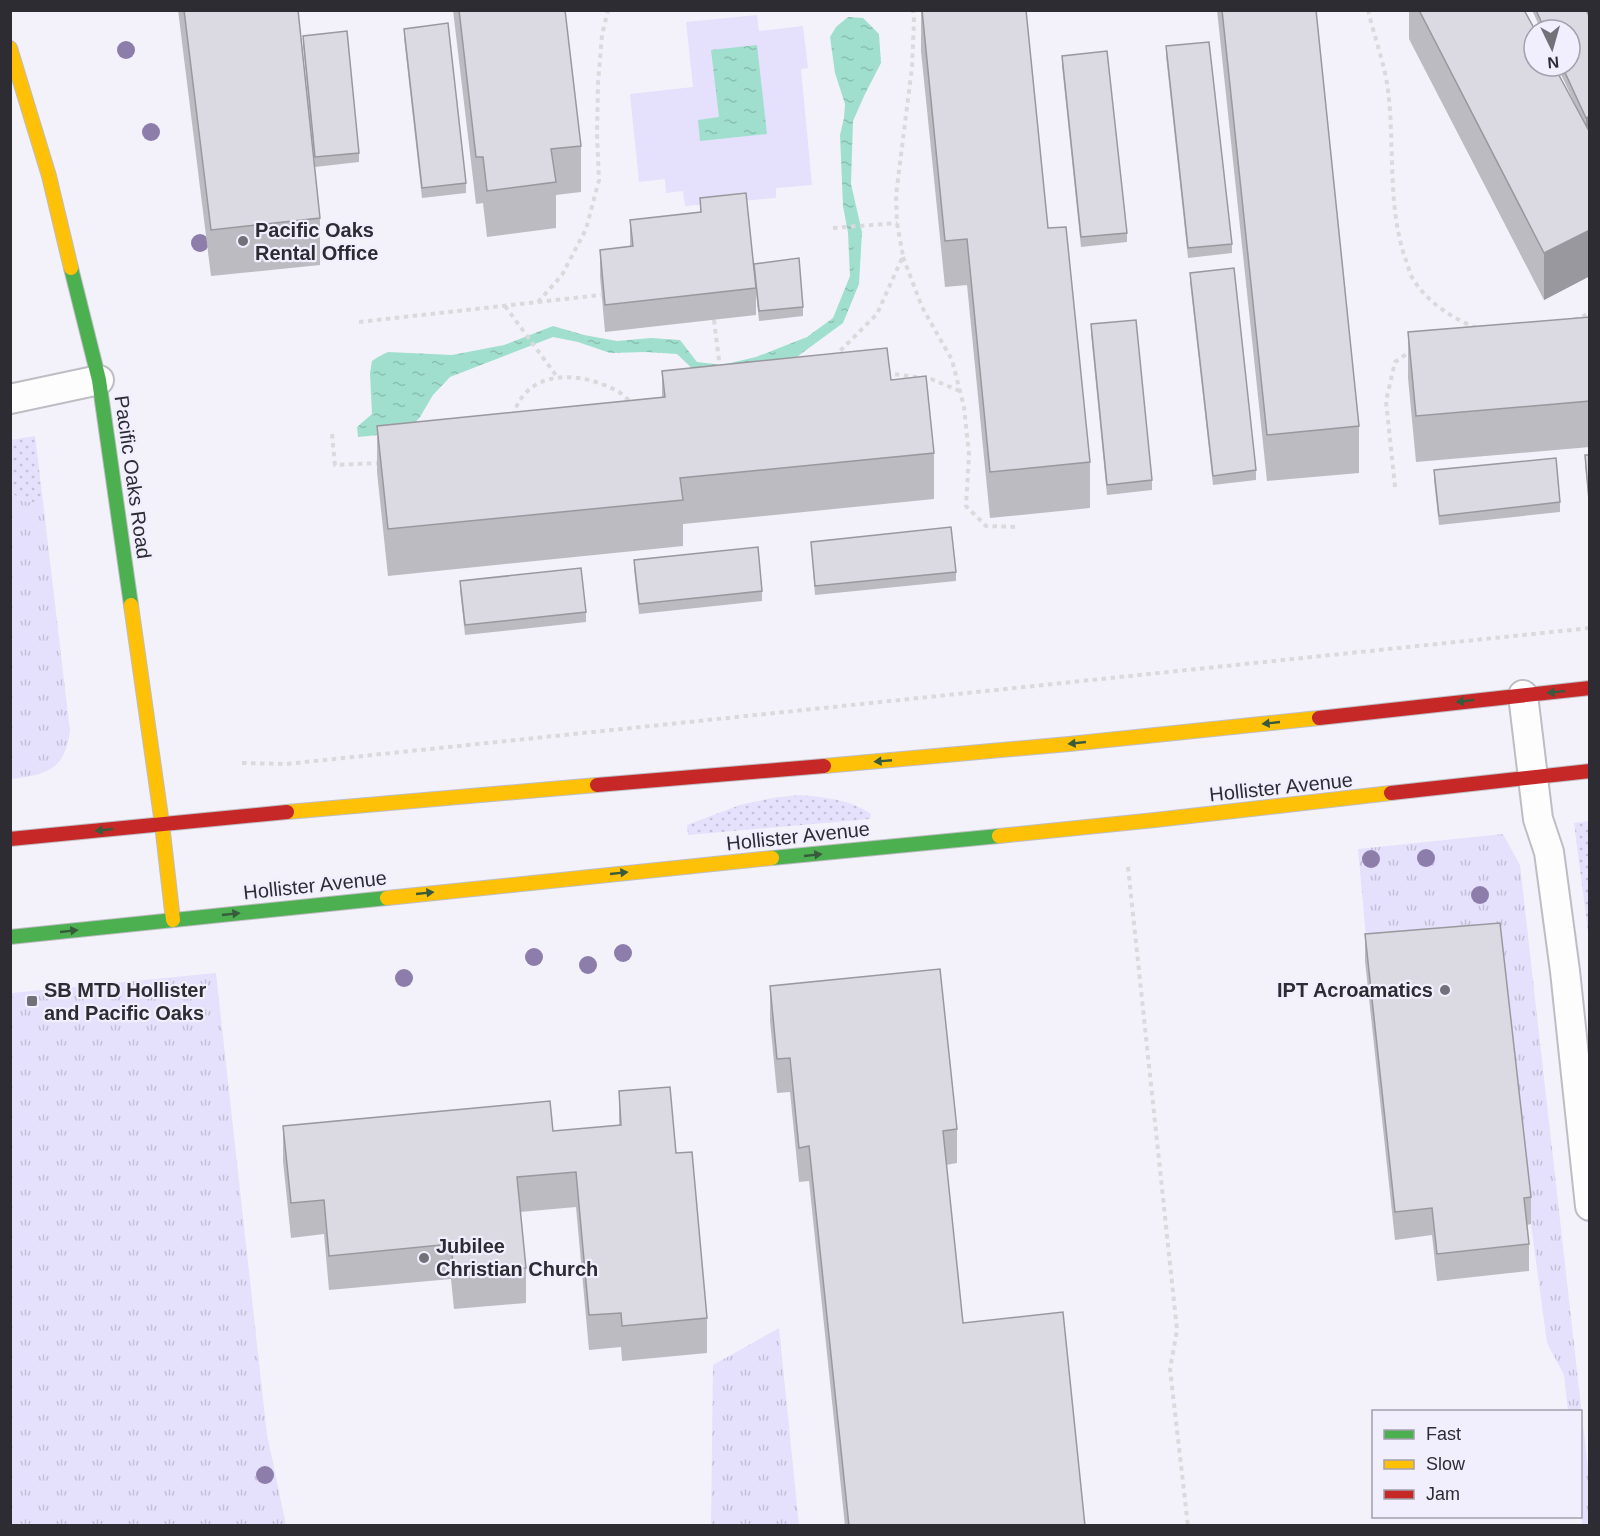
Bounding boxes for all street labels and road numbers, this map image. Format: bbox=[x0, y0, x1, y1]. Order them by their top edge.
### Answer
street label: Pacific Oaks Road bbox=[111, 394, 155, 560]
street label: Hollister Avenue bbox=[1208, 769, 1354, 805]
street label: Hollister Avenue bbox=[725, 818, 871, 854]
street label: Hollister Avenue bbox=[242, 867, 388, 903]

